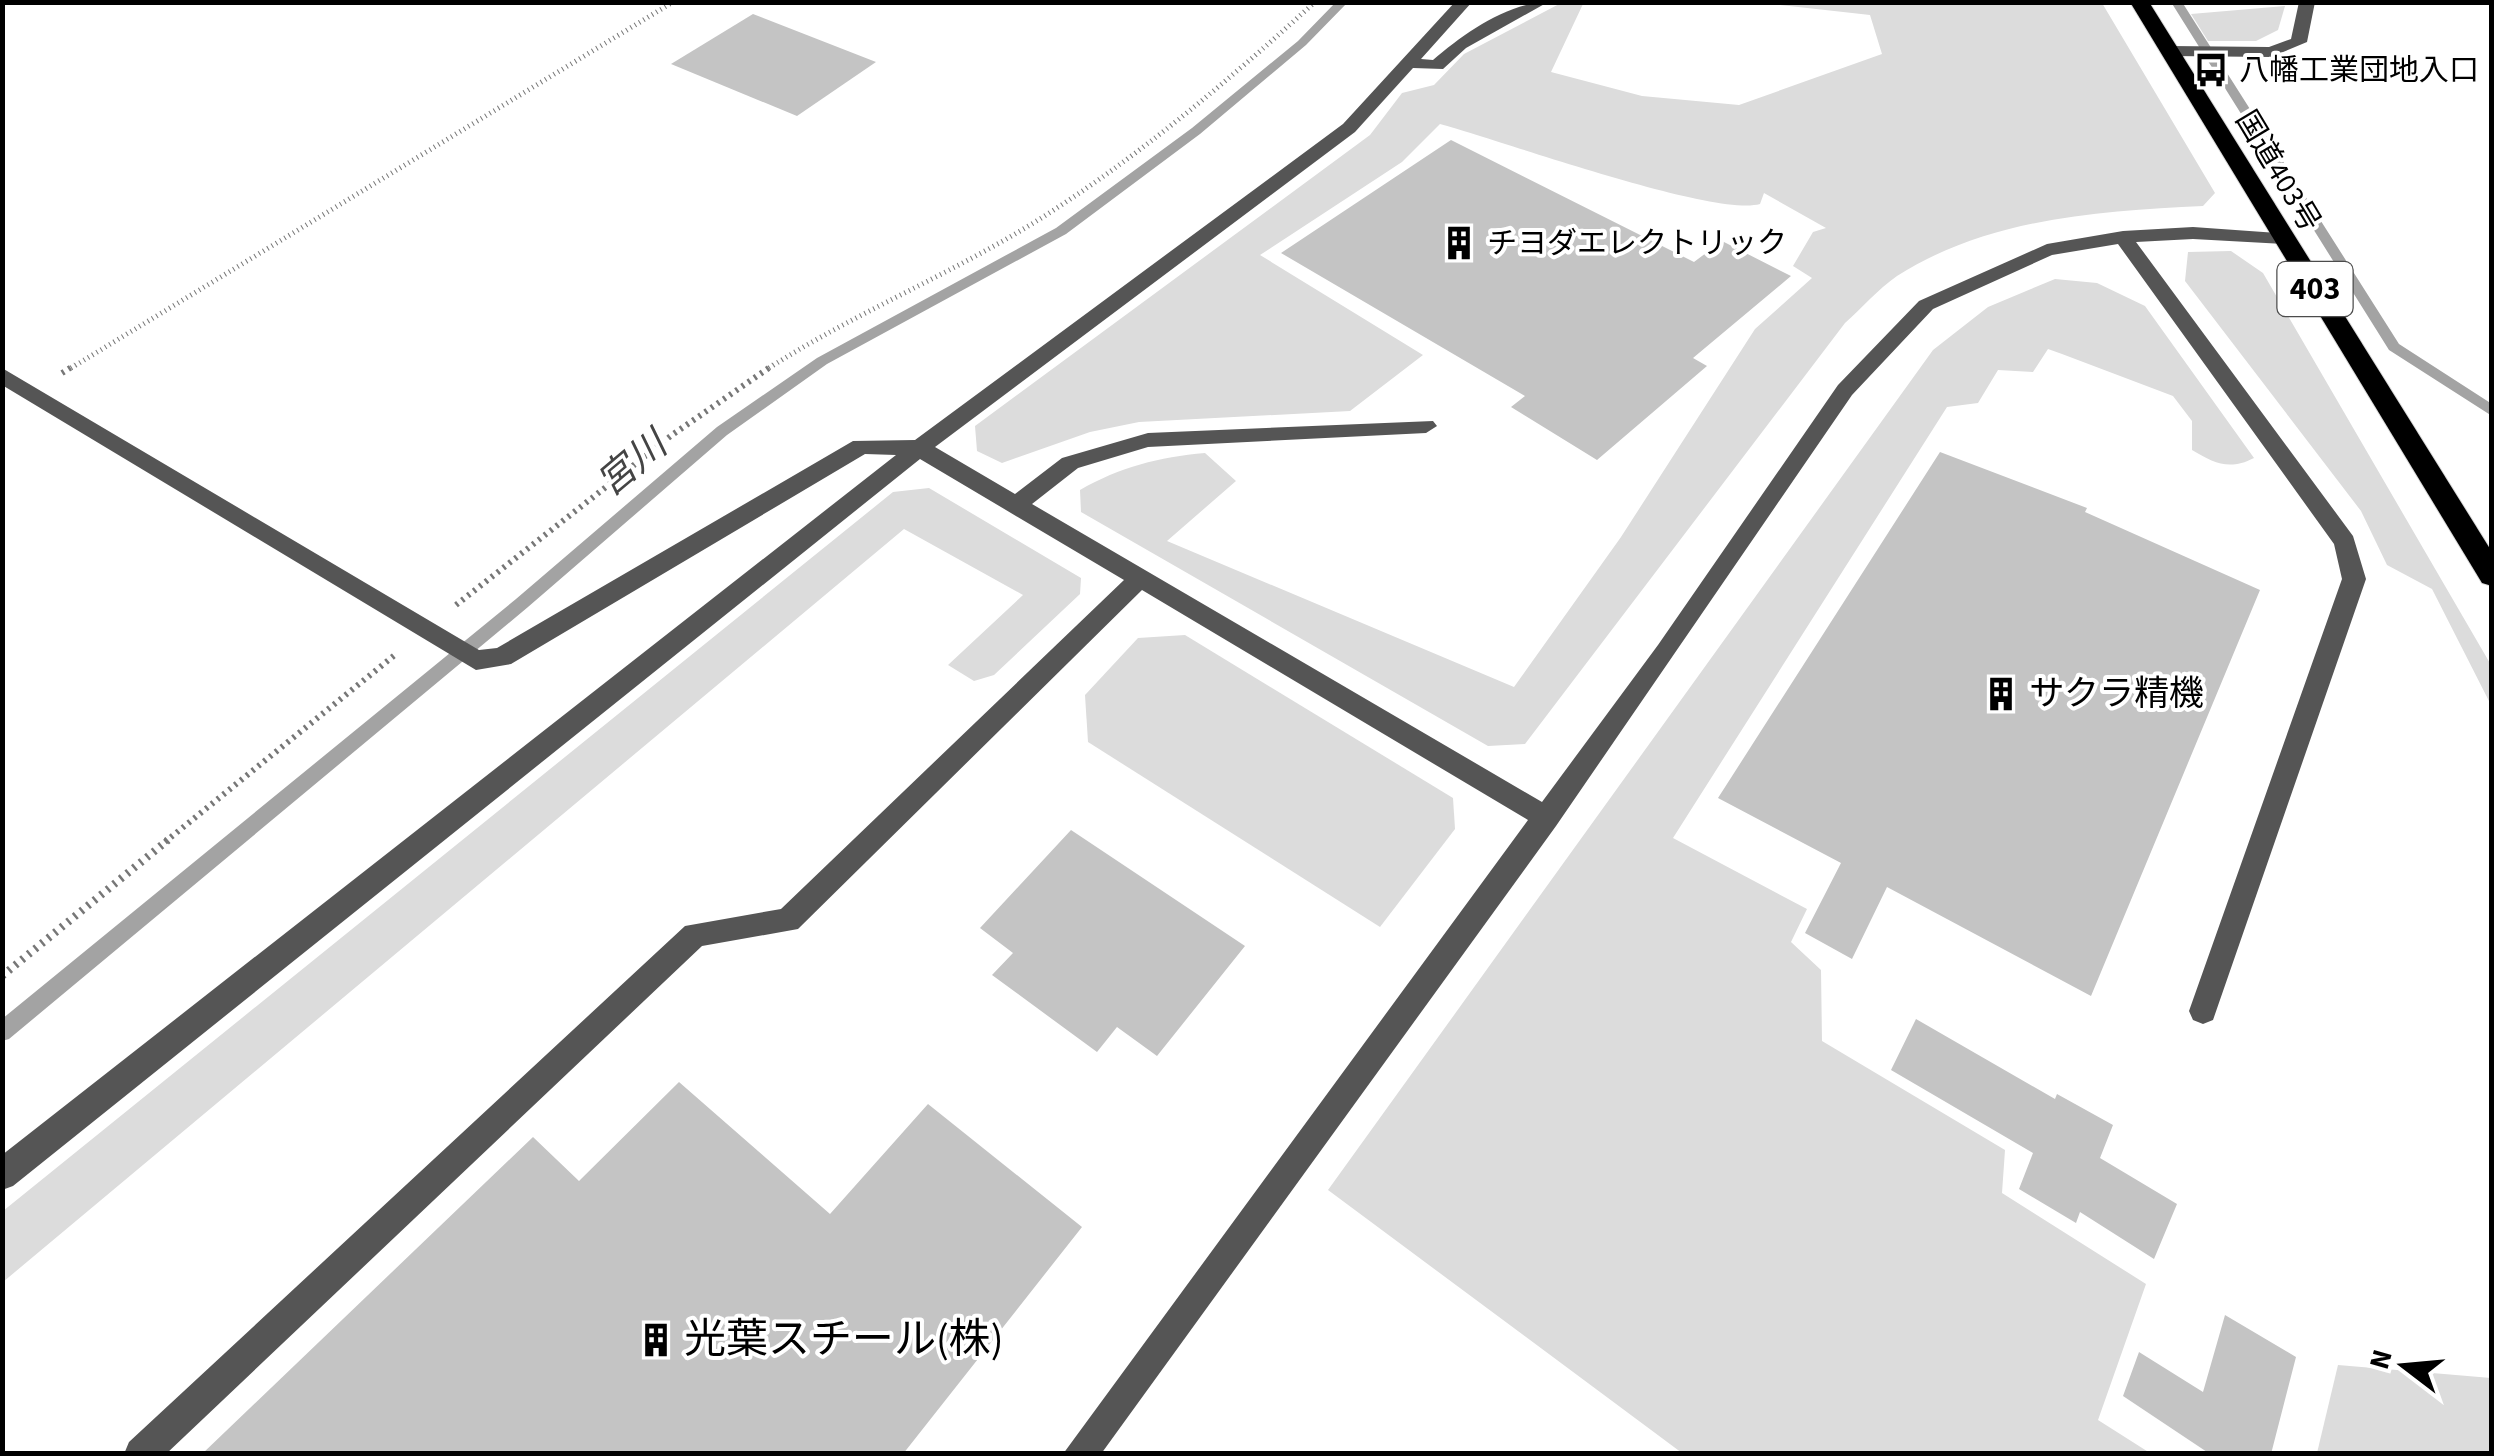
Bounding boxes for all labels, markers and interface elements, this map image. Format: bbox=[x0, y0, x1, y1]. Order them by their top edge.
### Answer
place label: 八幡工業団地入口 bbox=[2239, 49, 2479, 92]
bus stop icon: 八幡工業団地入口 bbox=[2192, 51, 2230, 89]
street label: 国道403号 bbox=[2225, 102, 2331, 240]
place label: チヨダエレクトリック bbox=[1487, 222, 1787, 265]
building icon: チヨダエレクトリック bbox=[1440, 224, 1478, 262]
road number: 403 bbox=[2278, 262, 2352, 316]
water label: 宮川 bbox=[586, 416, 682, 509]
place label: サクラ精機 bbox=[2029, 669, 2204, 719]
building icon: サクラ精機 bbox=[1982, 675, 2020, 713]
place label: 光葉スチール(株) bbox=[684, 1310, 1003, 1370]
north arrow bbox=[2354, 1316, 2454, 1416]
building icon: 光葉スチール(株) bbox=[637, 1321, 675, 1359]
text: N bbox=[2359, 1345, 2403, 1374]

